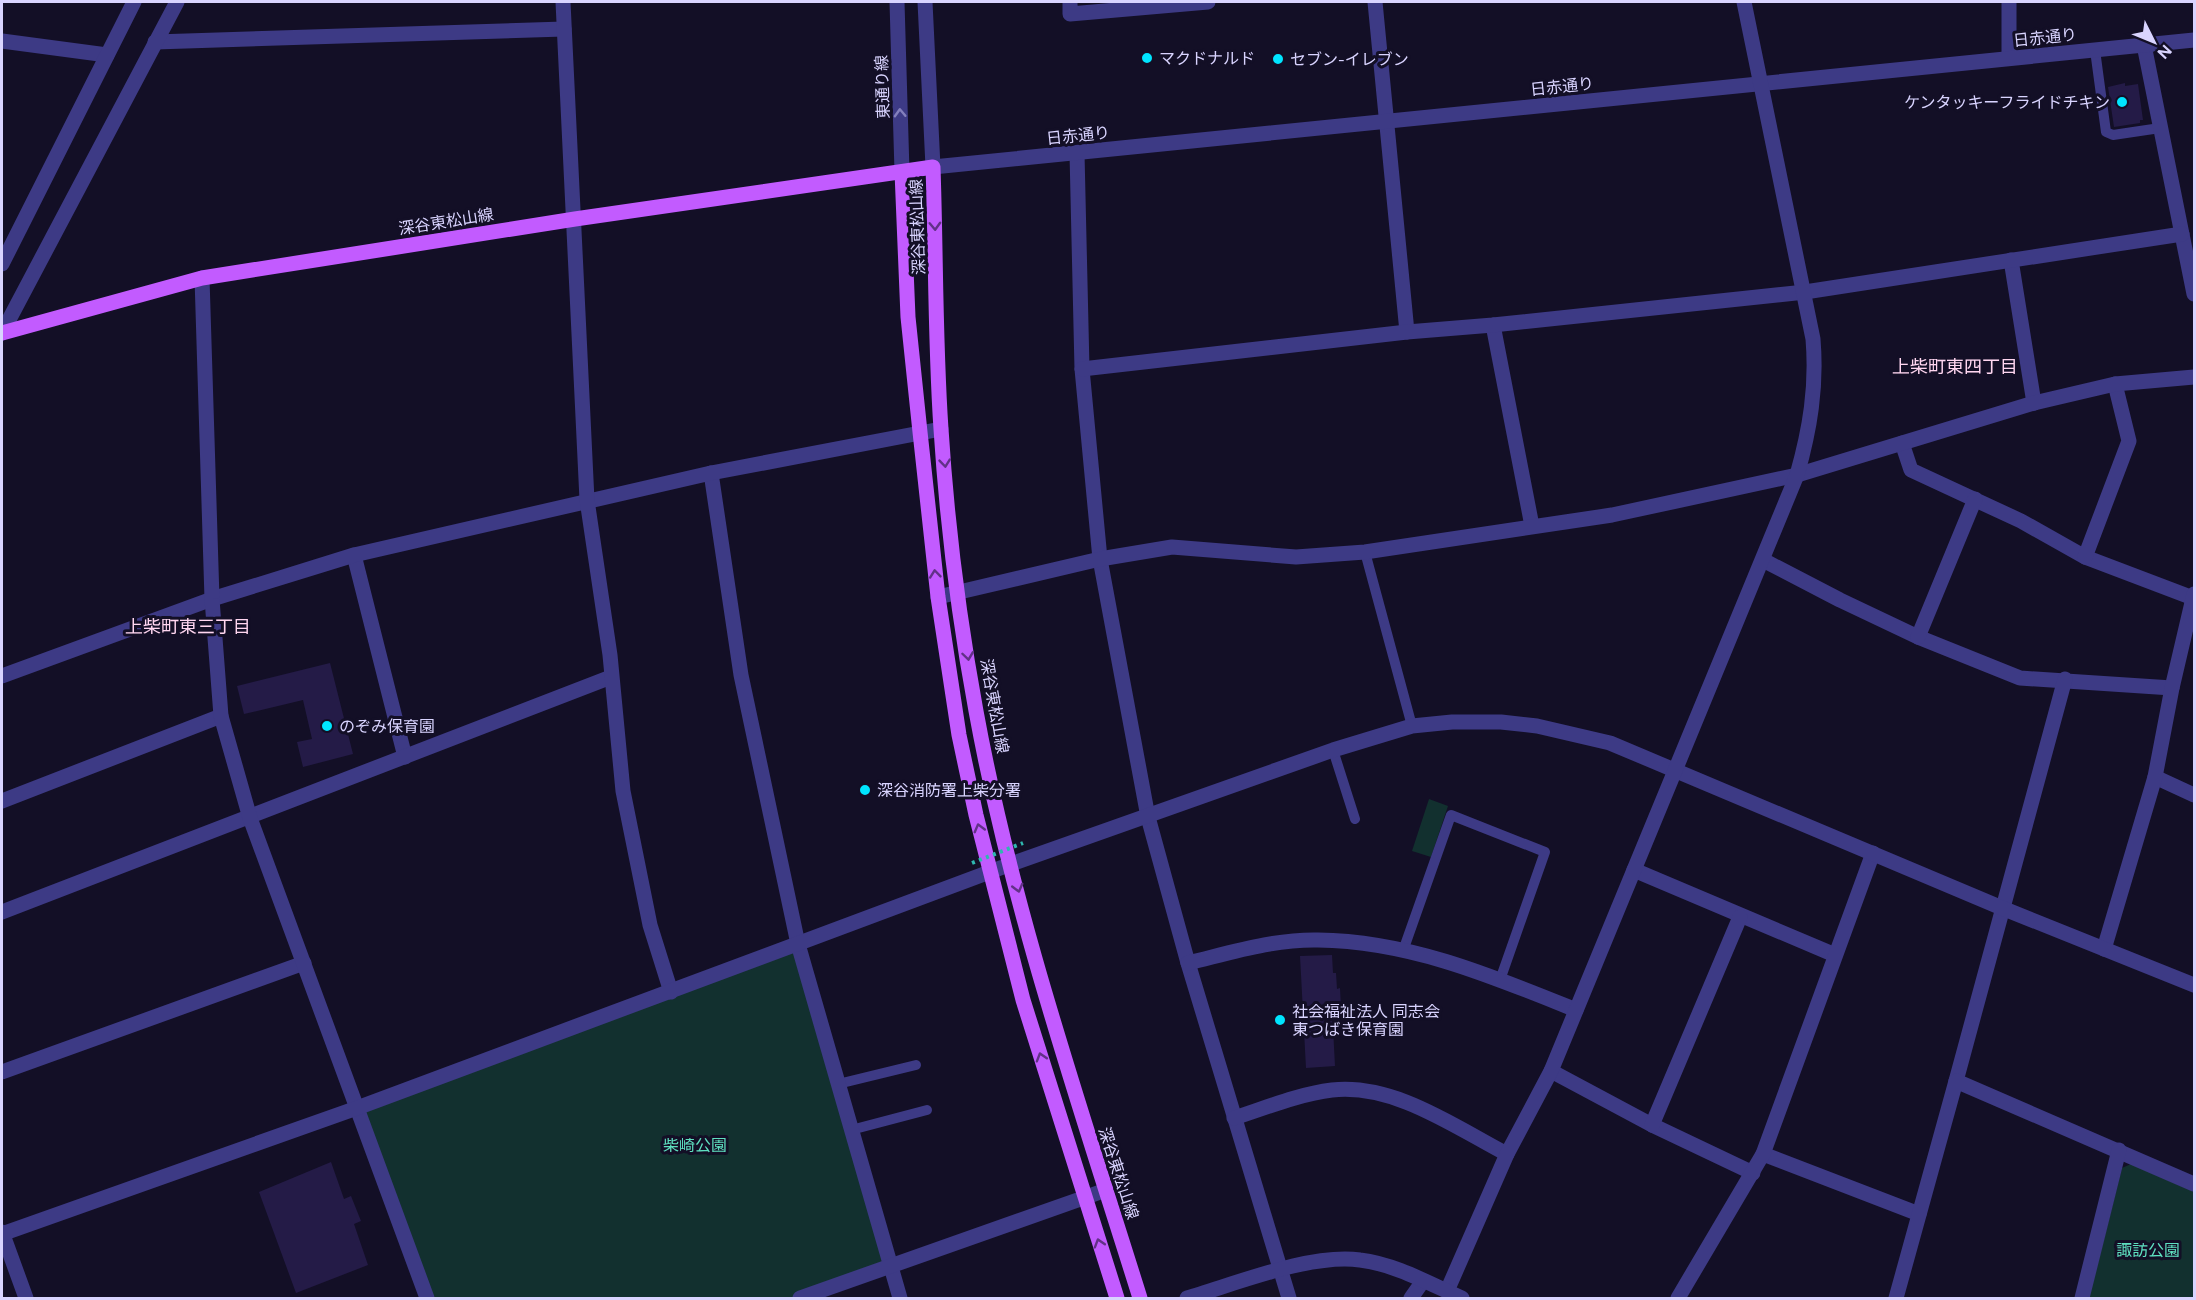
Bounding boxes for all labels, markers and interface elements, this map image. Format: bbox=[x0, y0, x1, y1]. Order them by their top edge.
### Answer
north arrow bbox=[2124, 12, 2184, 72]
street label: 日赤通り bbox=[2012, 25, 2078, 50]
text: N bbox=[2153, 41, 2176, 63]
place label: マクドナルド bbox=[1159, 49, 1255, 68]
place label: セブン-イレブン bbox=[1290, 50, 1409, 69]
marker: マクドナルド bbox=[1140, 51, 1154, 65]
marker: セブン-イレブン bbox=[1271, 52, 1285, 66]
street label: 東通り線 bbox=[872, 55, 893, 119]
street label: 日赤通り bbox=[1529, 74, 1595, 99]
place label: ケンタッキーフライドチキン bbox=[1904, 93, 2110, 112]
marker: ケンタッキーフライドチキン bbox=[2115, 95, 2129, 109]
one-way arrow bbox=[894, 109, 907, 118]
street label: 日赤通り bbox=[1045, 123, 1111, 148]
street label: 深谷東松山線 bbox=[906, 179, 929, 275]
street label: 深谷東松山線 bbox=[397, 205, 495, 238]
one-way arrow bbox=[928, 221, 941, 230]
district label: 上柴町東四丁目 bbox=[1892, 356, 2018, 378]
one-way arrow bbox=[938, 458, 951, 467]
one-way arrow bbox=[930, 569, 942, 578]
district label: 上柴町東三丁目 bbox=[125, 616, 251, 638]
one-way arrow bbox=[961, 652, 973, 661]
street label: 深谷東松山線 bbox=[977, 657, 1012, 755]
place label: のぞみ保育園 bbox=[339, 717, 435, 736]
marker: のぞみ保育園 bbox=[320, 719, 334, 733]
place label: 深谷消防署上柴分署 bbox=[877, 781, 1021, 800]
marker: 深谷消防署上柴分署 bbox=[858, 783, 872, 797]
one-way arrow bbox=[974, 823, 986, 834]
one-way arrow bbox=[1010, 882, 1023, 892]
place label: 社会福祉法人 同志会 東つばき保育園 bbox=[1292, 1002, 1440, 1039]
marker: 社会福祉法人 同志会 東つばき保育園 bbox=[1273, 1013, 1287, 1027]
one-way arrow bbox=[1036, 1052, 1048, 1063]
street label: 深谷東松山線 bbox=[1095, 1125, 1142, 1222]
park label: 柴崎公園 bbox=[663, 1136, 727, 1155]
one-way arrow bbox=[1094, 1238, 1106, 1249]
park label: 諏訪公園 bbox=[2116, 1241, 2180, 1260]

